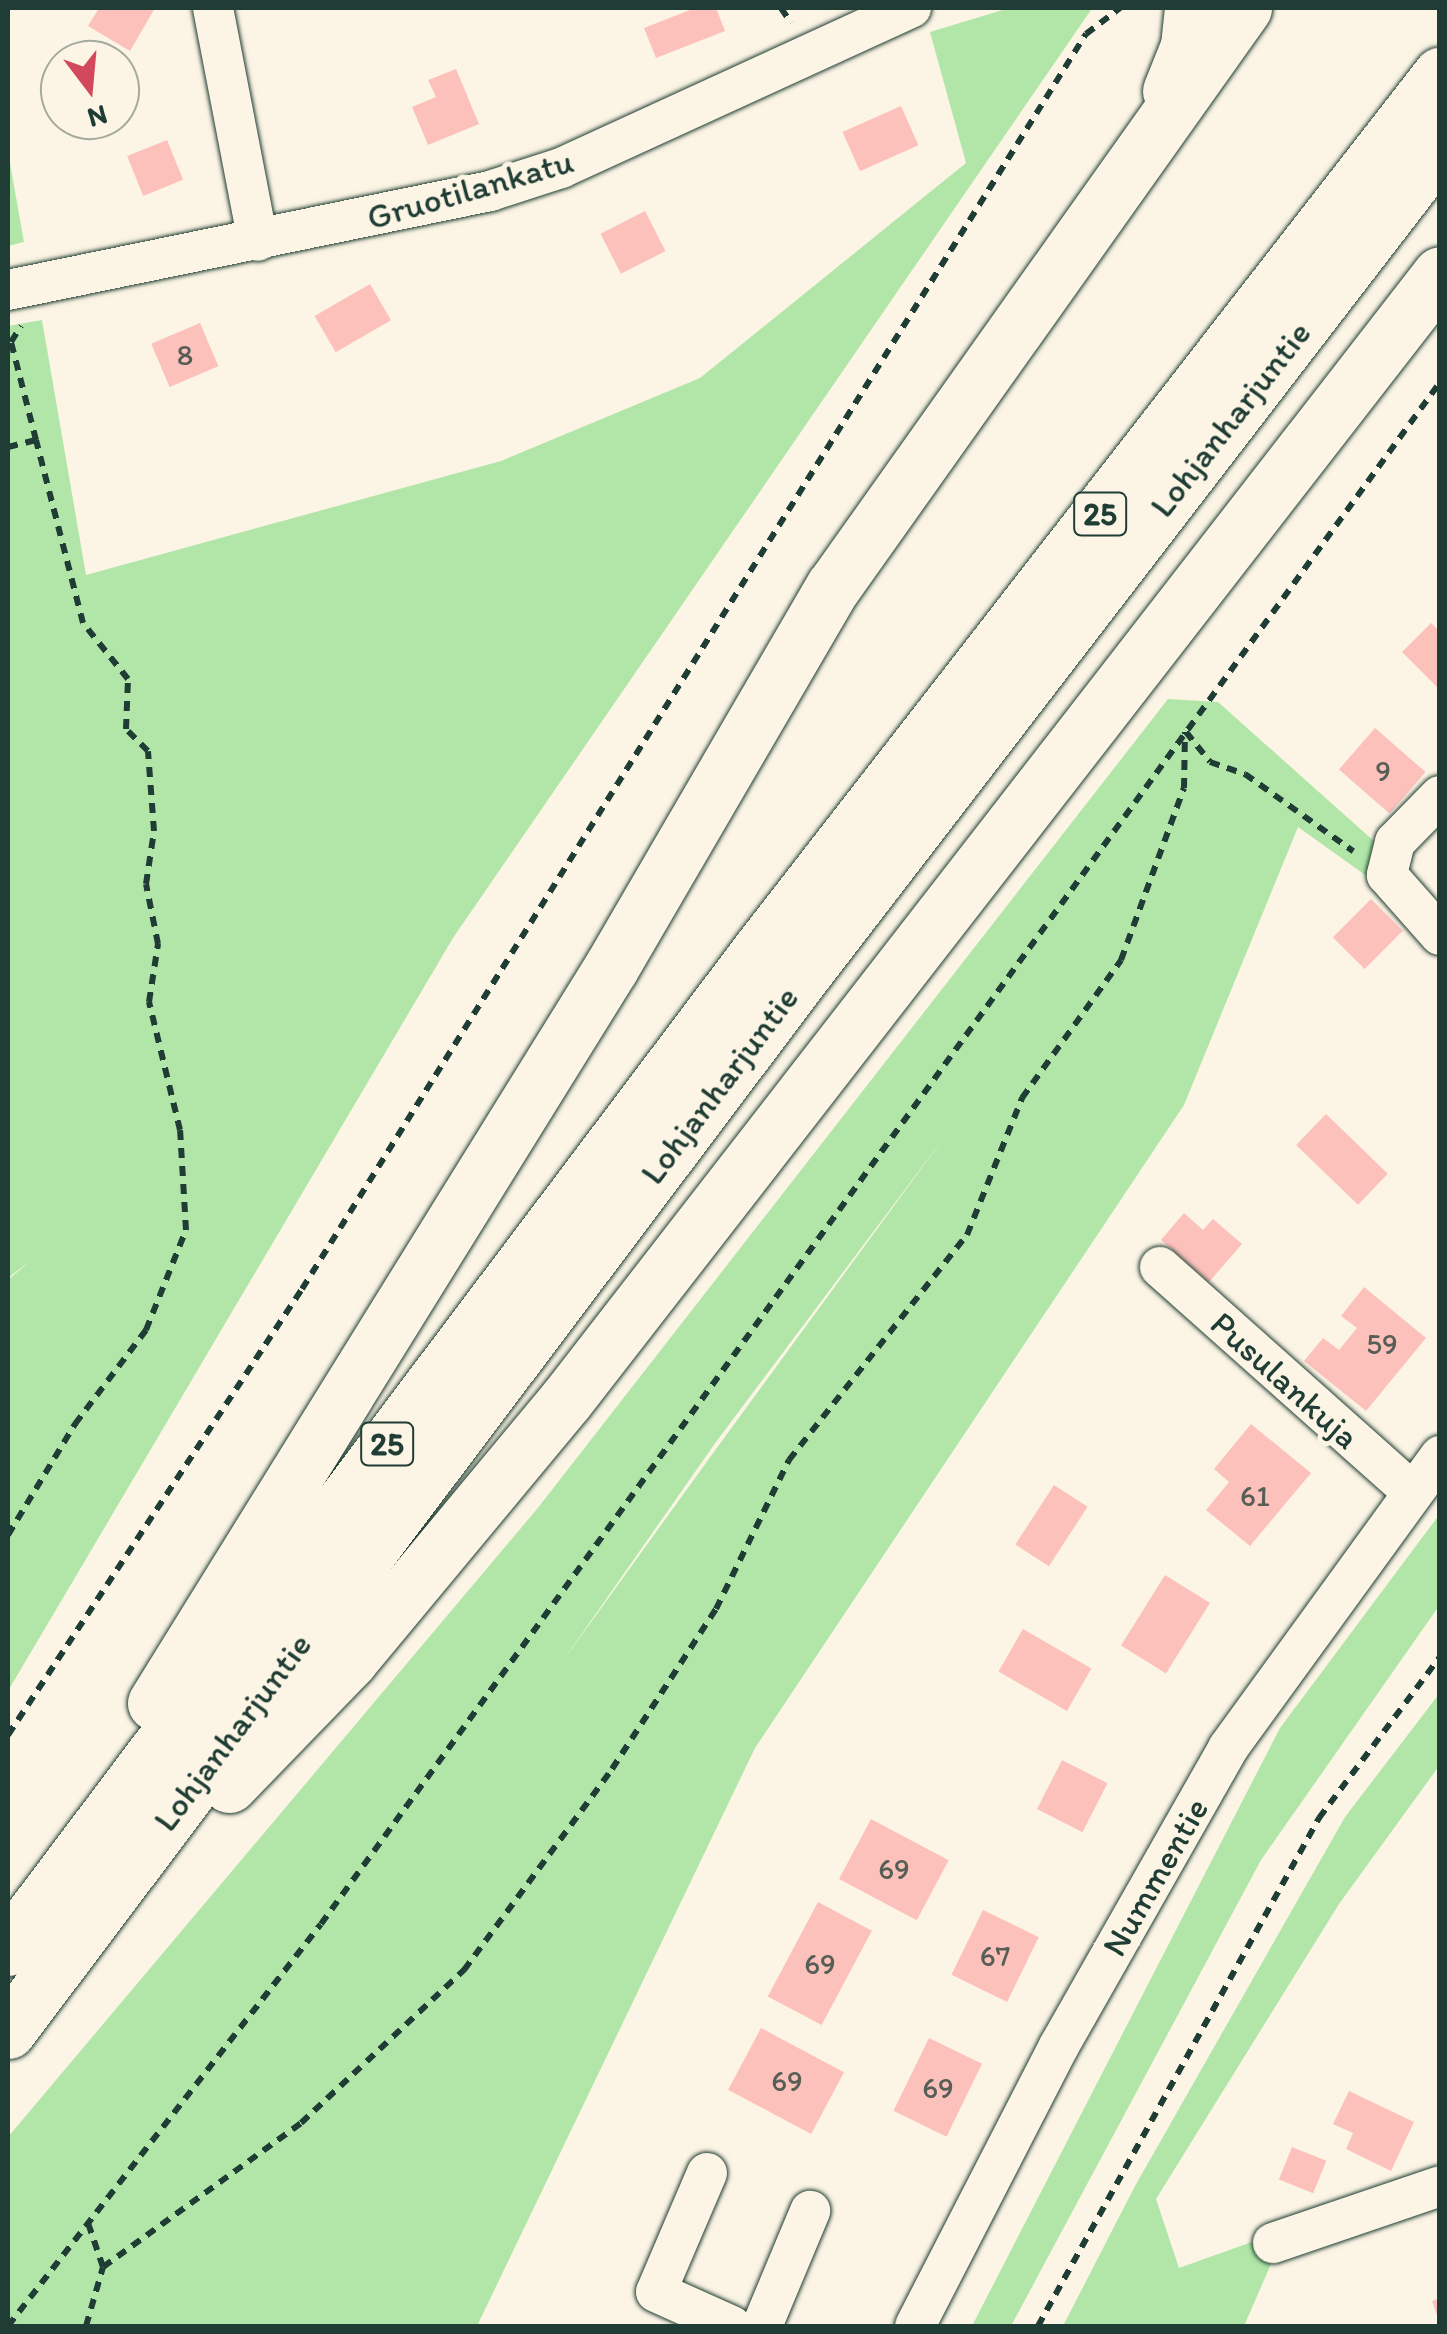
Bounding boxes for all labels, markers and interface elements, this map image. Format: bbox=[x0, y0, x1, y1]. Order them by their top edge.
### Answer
north arrow bbox=[40, 40, 140, 140]
text: N bbox=[84, 98, 111, 136]
street label: Gruotilankatu bbox=[362, 139, 578, 239]
street label: Lohjanharjuntie bbox=[1140, 313, 1320, 525]
house number: 8 bbox=[177, 337, 193, 373]
road number: 25 bbox=[1072, 487, 1128, 541]
house number: 9 bbox=[1375, 753, 1391, 789]
street label: Lohjanharjuntie bbox=[631, 978, 807, 1192]
street label: Pusulankuja bbox=[1202, 1302, 1368, 1458]
house number: 59 bbox=[1366, 1326, 1398, 1362]
road number: 25 bbox=[360, 1417, 414, 1471]
house number: 61 bbox=[1240, 1478, 1270, 1514]
street label: Lohjanharjuntie bbox=[144, 1625, 320, 1839]
street label: Nummentie bbox=[1093, 1790, 1217, 1964]
house number: 69 bbox=[878, 1851, 910, 1887]
house number: 67 bbox=[980, 1938, 1010, 1974]
house number: 69 bbox=[804, 1946, 836, 1982]
house number: 69 bbox=[771, 2063, 803, 2099]
house number: 69 bbox=[922, 2070, 954, 2106]

